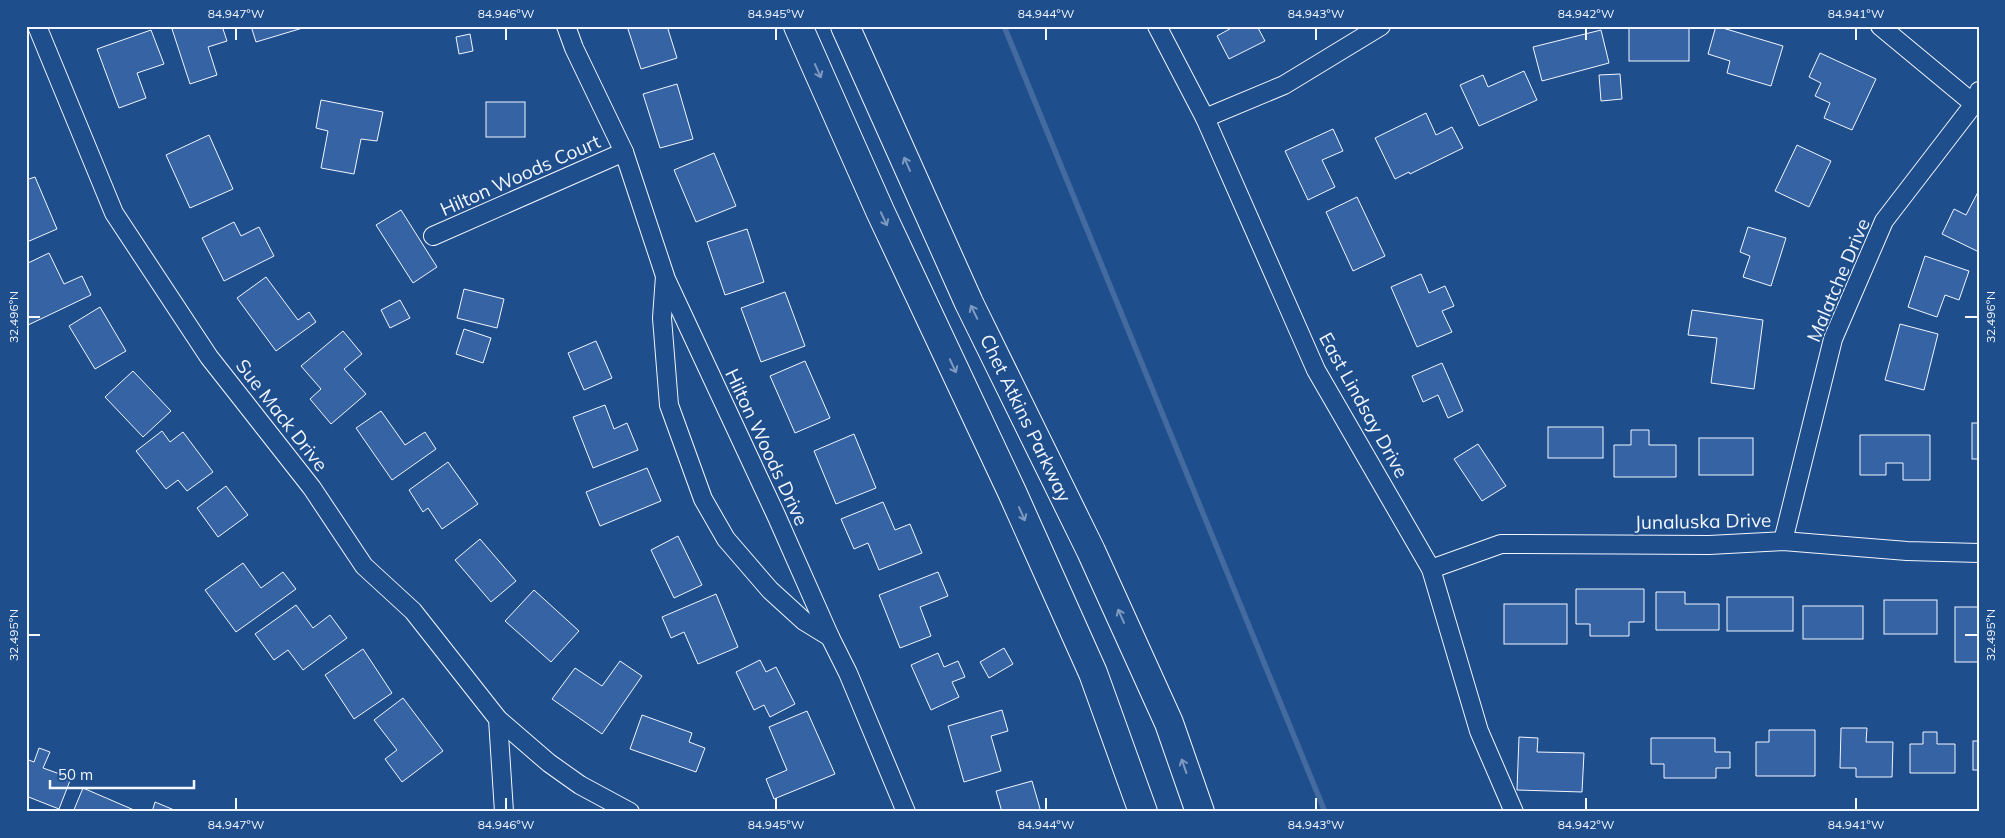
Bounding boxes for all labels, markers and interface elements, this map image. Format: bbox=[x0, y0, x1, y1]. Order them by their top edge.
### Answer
text: 84.947°W bbox=[208, 6, 264, 21]
text: 84.946°W bbox=[478, 6, 534, 21]
text: 84.945°W bbox=[748, 6, 804, 21]
text: 84.944°W bbox=[1018, 6, 1074, 21]
text: 84.943°W bbox=[1288, 6, 1344, 21]
text: 84.942°W bbox=[1558, 6, 1614, 21]
text: 84.941°W bbox=[1828, 6, 1884, 21]
one-way arrow bbox=[814, 63, 824, 78]
street label: Hilton Woods Court bbox=[436, 129, 604, 221]
one-way arrow bbox=[902, 157, 912, 172]
one-way arrow bbox=[880, 211, 890, 226]
street label: Malatche Drive bbox=[1801, 215, 1875, 345]
text: 32.496°N bbox=[6, 291, 21, 343]
text: 32.496°N bbox=[1983, 291, 1998, 343]
one-way arrow bbox=[969, 305, 978, 320]
street label: East Lindsay Drive bbox=[1314, 328, 1414, 482]
street label: Chet Atkins Parkway bbox=[975, 330, 1077, 506]
street label: Sue Mack Drive bbox=[231, 354, 333, 476]
one-way arrow bbox=[949, 358, 959, 373]
street label: Hilton Woods Drive bbox=[720, 365, 814, 529]
one-way arrow bbox=[1018, 506, 1028, 521]
street label: Junaluska Drive bbox=[1634, 508, 1772, 534]
text: 32.495°N bbox=[6, 609, 21, 661]
one-way arrow bbox=[1115, 609, 1125, 624]
text: 32.495°N bbox=[1983, 609, 1998, 661]
scale bar bbox=[50, 758, 194, 790]
one-way arrow bbox=[1179, 758, 1188, 774]
text: 50 m bbox=[58, 765, 93, 784]
text: 84.947°W bbox=[208, 817, 264, 832]
text: 84.946°W bbox=[478, 817, 534, 832]
text: 84.945°W bbox=[748, 817, 804, 832]
text: 84.944°W bbox=[1018, 817, 1074, 832]
text: 84.943°W bbox=[1288, 817, 1344, 832]
text: 84.942°W bbox=[1558, 817, 1614, 832]
text: 84.941°W bbox=[1828, 817, 1884, 832]

